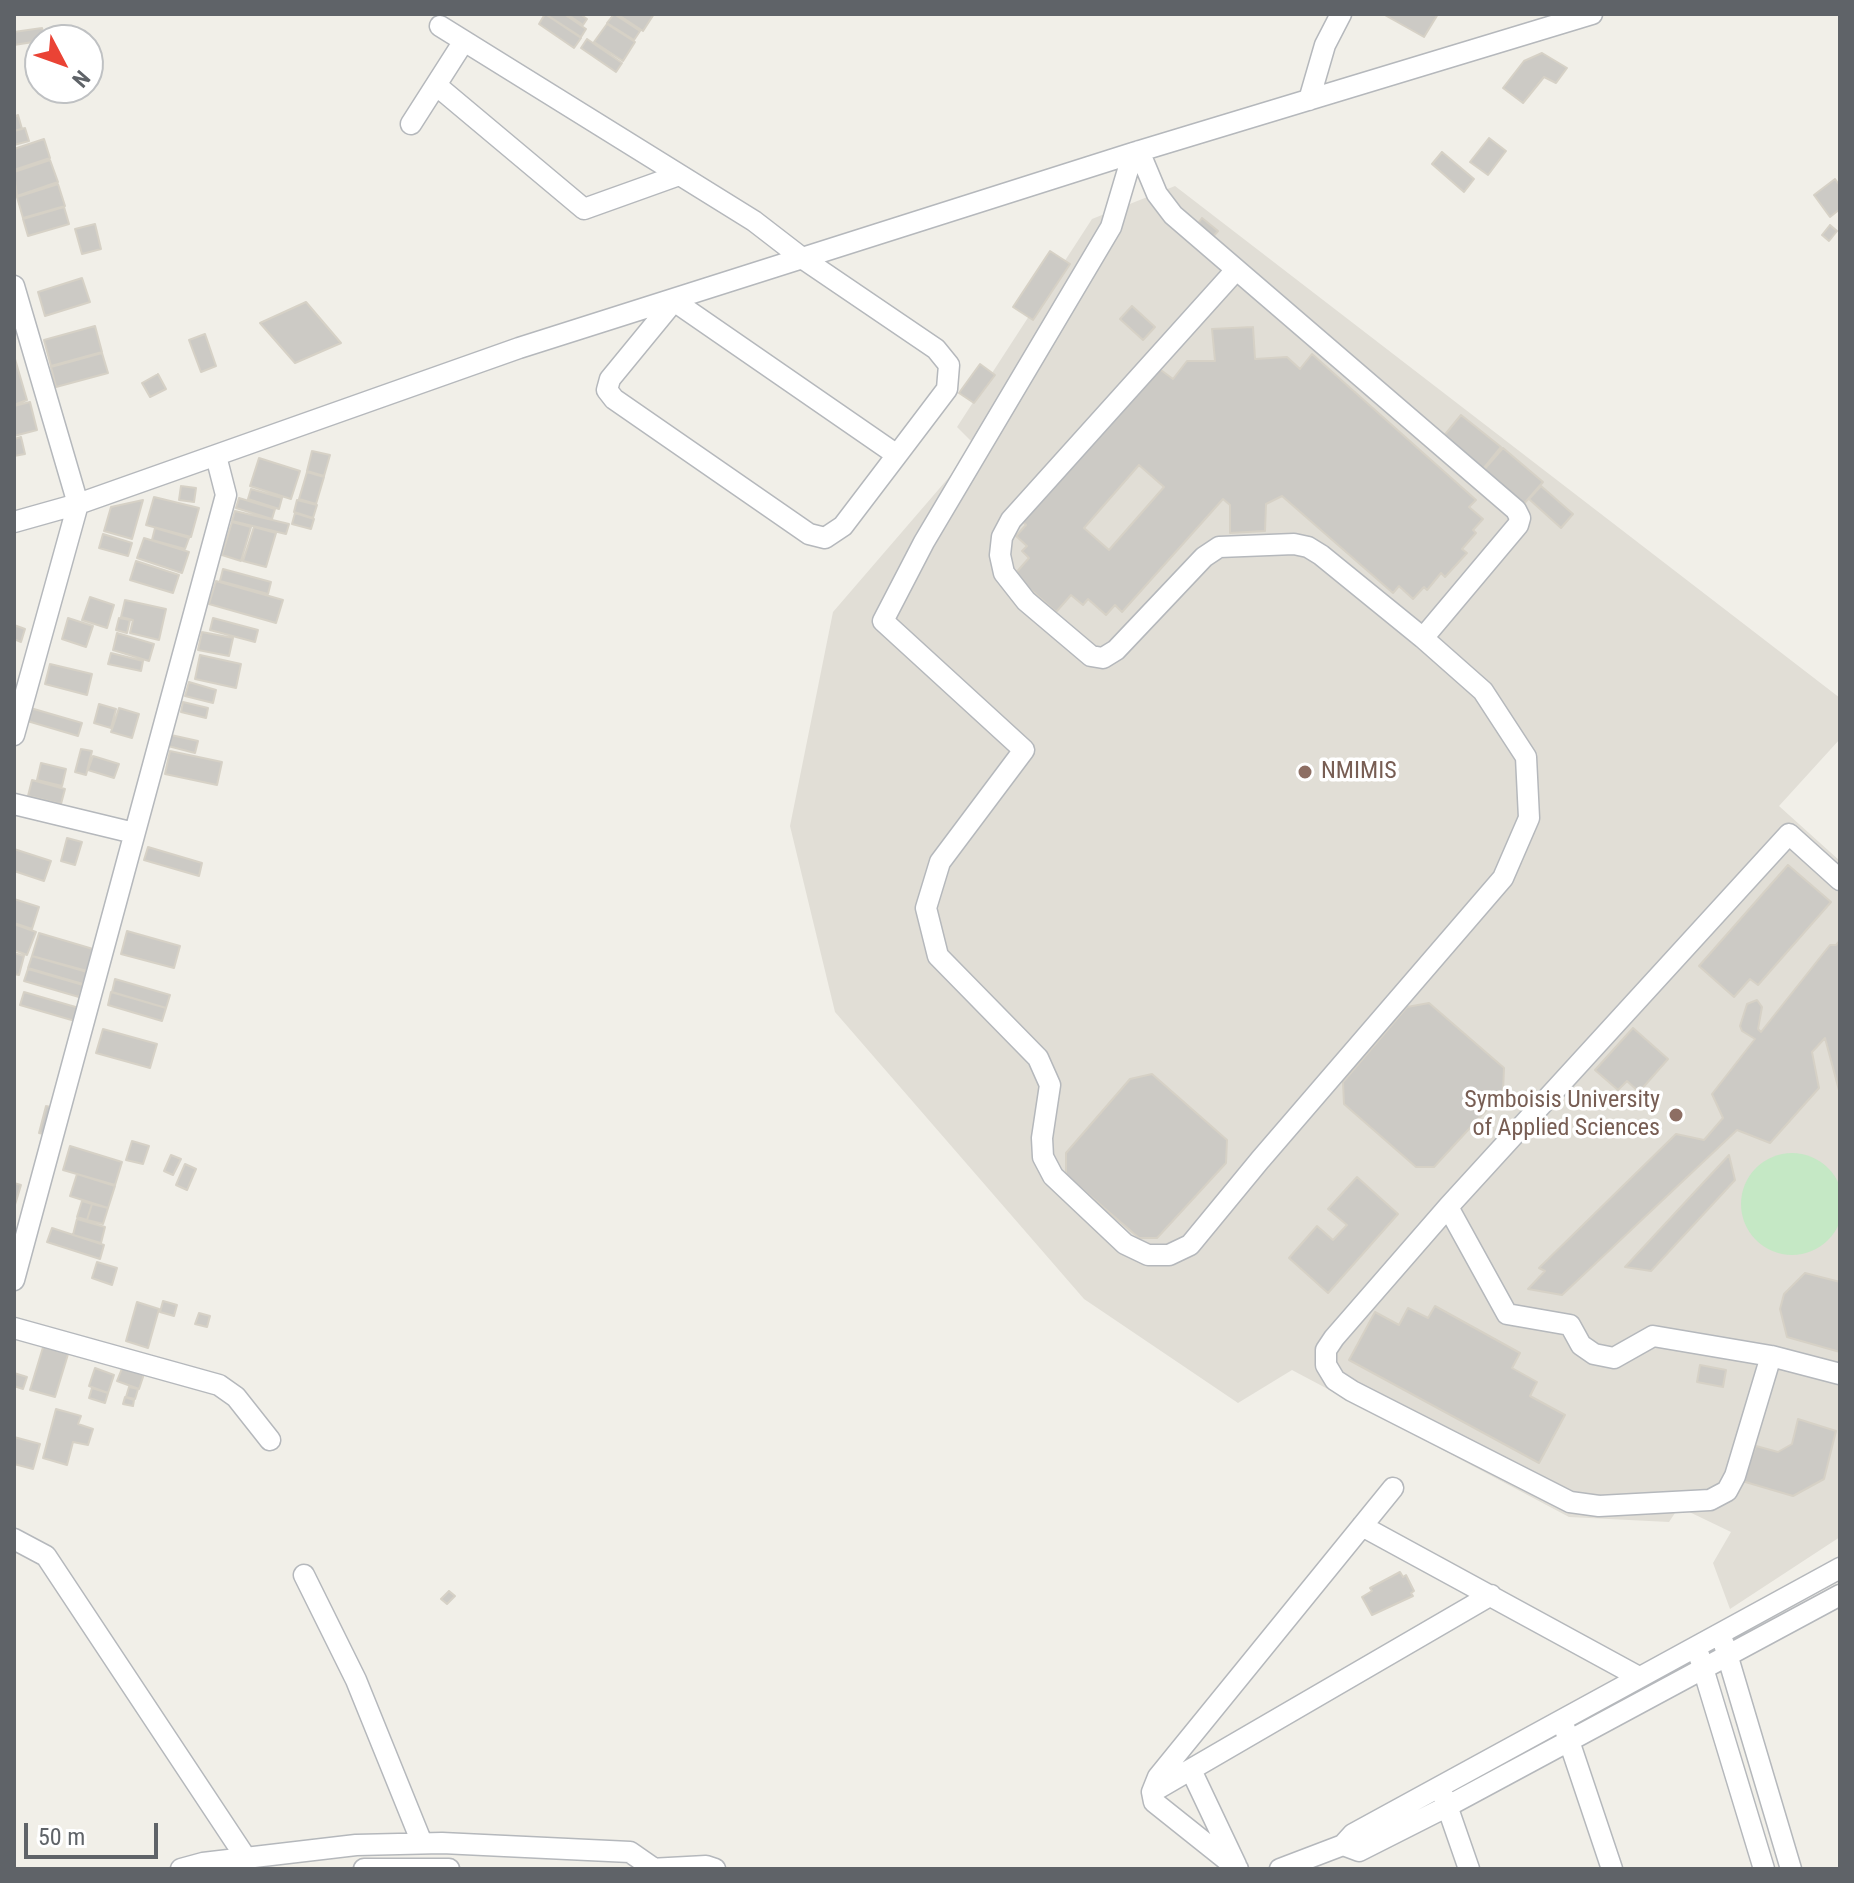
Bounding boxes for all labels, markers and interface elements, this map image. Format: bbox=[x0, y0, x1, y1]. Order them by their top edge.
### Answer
north arrow bbox=[24, 24, 104, 104]
text: N bbox=[67, 65, 95, 92]
place label: NMIMIS bbox=[1321, 758, 1397, 786]
marker: NMIMIS bbox=[1296, 763, 1314, 781]
place label: Symboisis University of Applied Sciences bbox=[1464, 1087, 1660, 1143]
marker: Symboisis University of Applied Sciences bbox=[1667, 1106, 1685, 1124]
scale bar bbox=[28, 1807, 162, 1857]
text: 50 m bbox=[38, 1823, 85, 1851]

